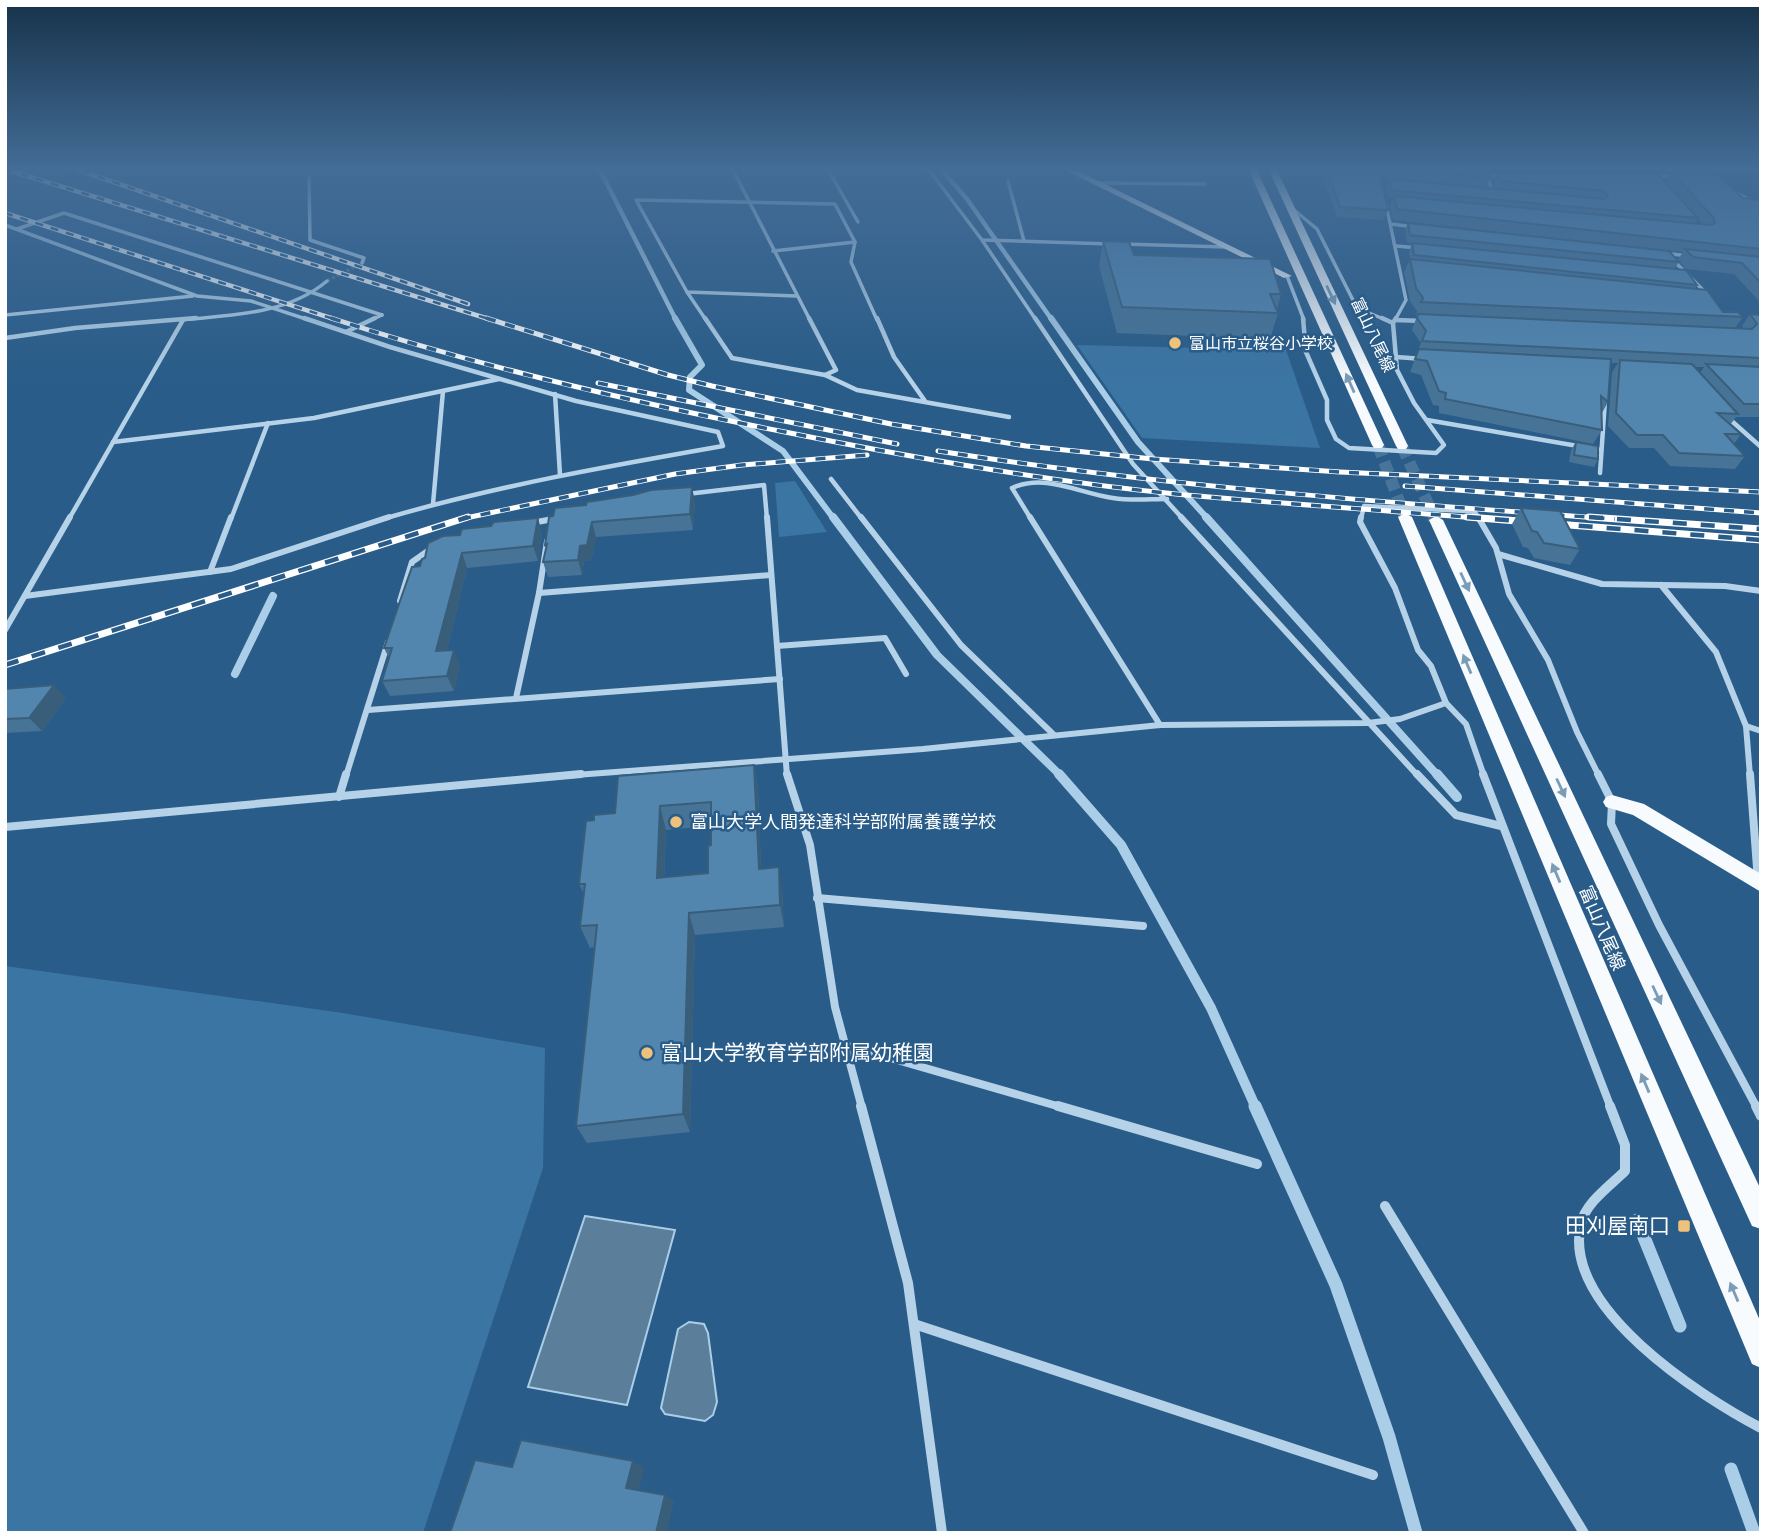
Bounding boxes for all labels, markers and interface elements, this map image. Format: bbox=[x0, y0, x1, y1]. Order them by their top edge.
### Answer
one-way arrow bbox=[1325, 285, 1337, 305]
street label: 富山八尾線 bbox=[1347, 295, 1399, 375]
place label: 富山市立桜谷小学校 bbox=[1189, 334, 1333, 353]
marker: 富山市立桜谷小学校 bbox=[1167, 335, 1183, 351]
one-way arrow bbox=[1344, 373, 1356, 393]
one-way arrow bbox=[1459, 572, 1471, 592]
one-way arrow bbox=[1461, 654, 1473, 674]
one-way arrow bbox=[1555, 778, 1567, 798]
place label: 富山大学人間発達科学部附属養護学校 bbox=[690, 811, 996, 833]
marker: 富山大学人間発達科学部附属養護学校 bbox=[668, 814, 684, 830]
one-way arrow bbox=[1550, 863, 1561, 884]
street label: 富山八尾線 bbox=[1574, 882, 1630, 974]
one-way arrow bbox=[1652, 984, 1663, 1005]
place label: 富山大学教育学部附属幼稚園 bbox=[661, 1040, 934, 1066]
marker: 富山大学教育学部附属幼稚園 bbox=[639, 1045, 655, 1061]
one-way arrow bbox=[1639, 1072, 1650, 1093]
place label: 田刈屋南口 bbox=[1565, 1213, 1670, 1239]
marker: 田刈屋南口 bbox=[1676, 1218, 1692, 1234]
one-way arrow bbox=[1728, 1282, 1740, 1302]

